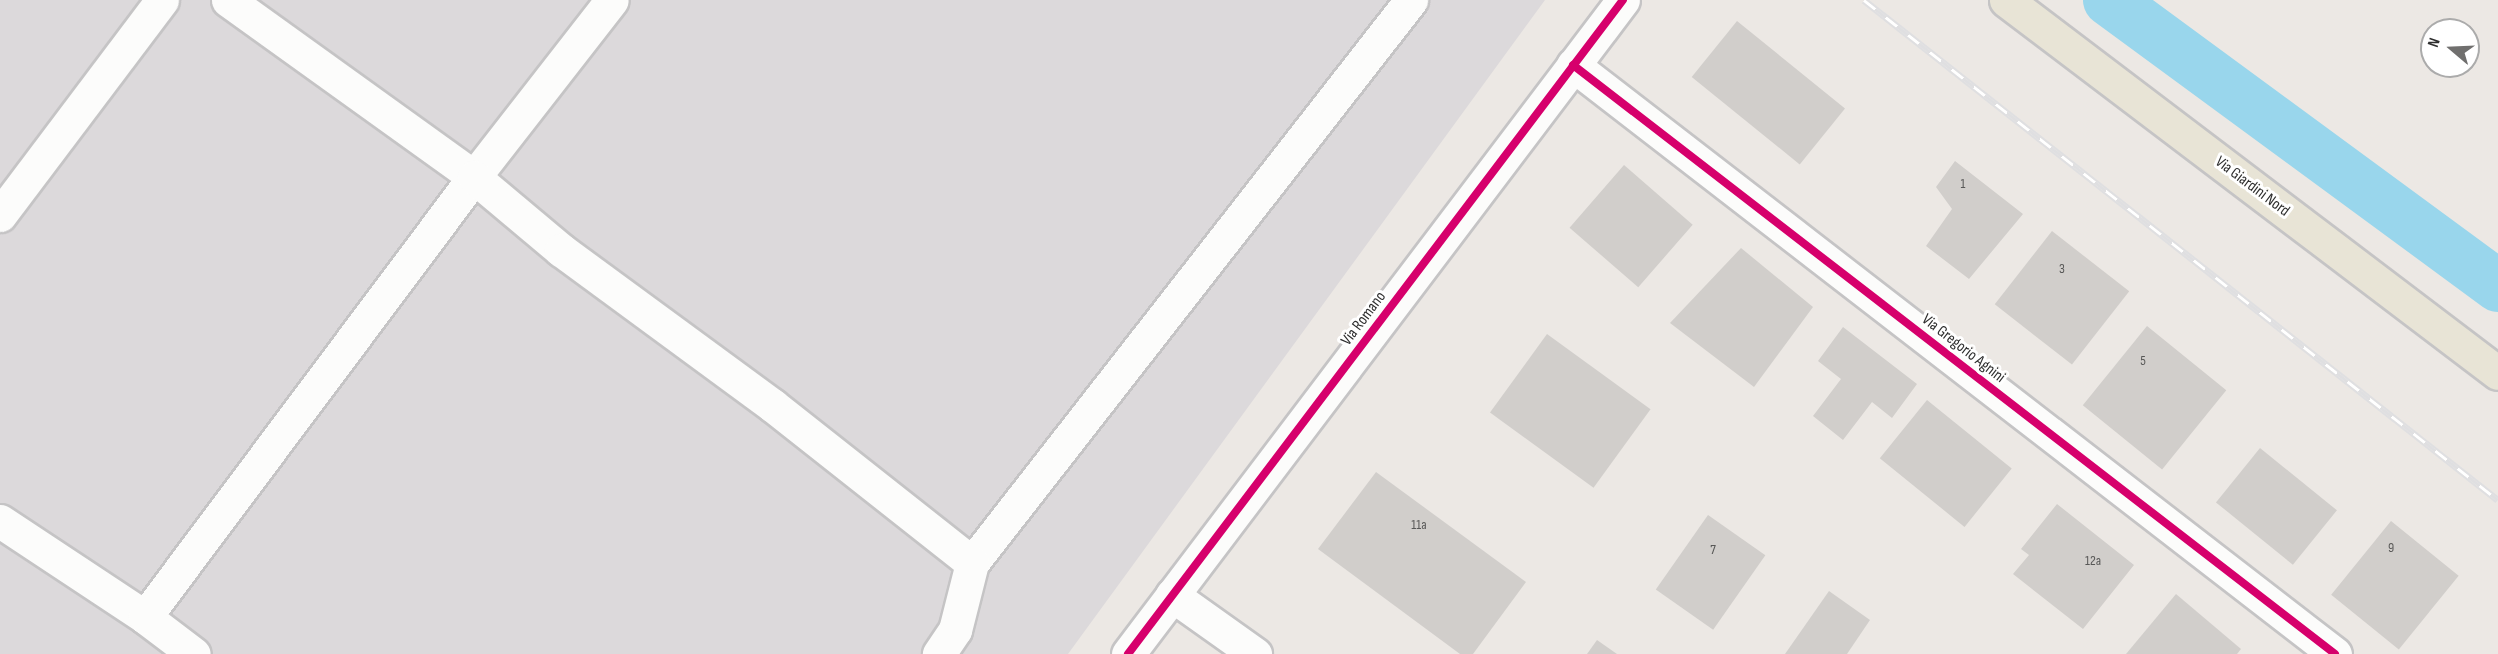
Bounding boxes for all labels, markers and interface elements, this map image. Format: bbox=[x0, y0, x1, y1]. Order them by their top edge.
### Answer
north arrow bbox=[2420, 18, 2480, 78]
text: N bbox=[2424, 36, 2445, 50]
street label: Via Giardini Nord bbox=[2211, 153, 2293, 221]
house number: 1 bbox=[1961, 176, 1965, 192]
house number: 3 bbox=[2059, 261, 2065, 277]
street label: Via Romano bbox=[1337, 288, 1391, 350]
street label: Via Gregorio Agnini bbox=[1918, 311, 2008, 387]
house number: 5 bbox=[2140, 353, 2146, 369]
house number: 11a bbox=[1411, 517, 1427, 533]
house number: 9 bbox=[2388, 540, 2394, 556]
house number: 7 bbox=[1710, 542, 1716, 558]
house number: 12a bbox=[2085, 553, 2101, 569]

